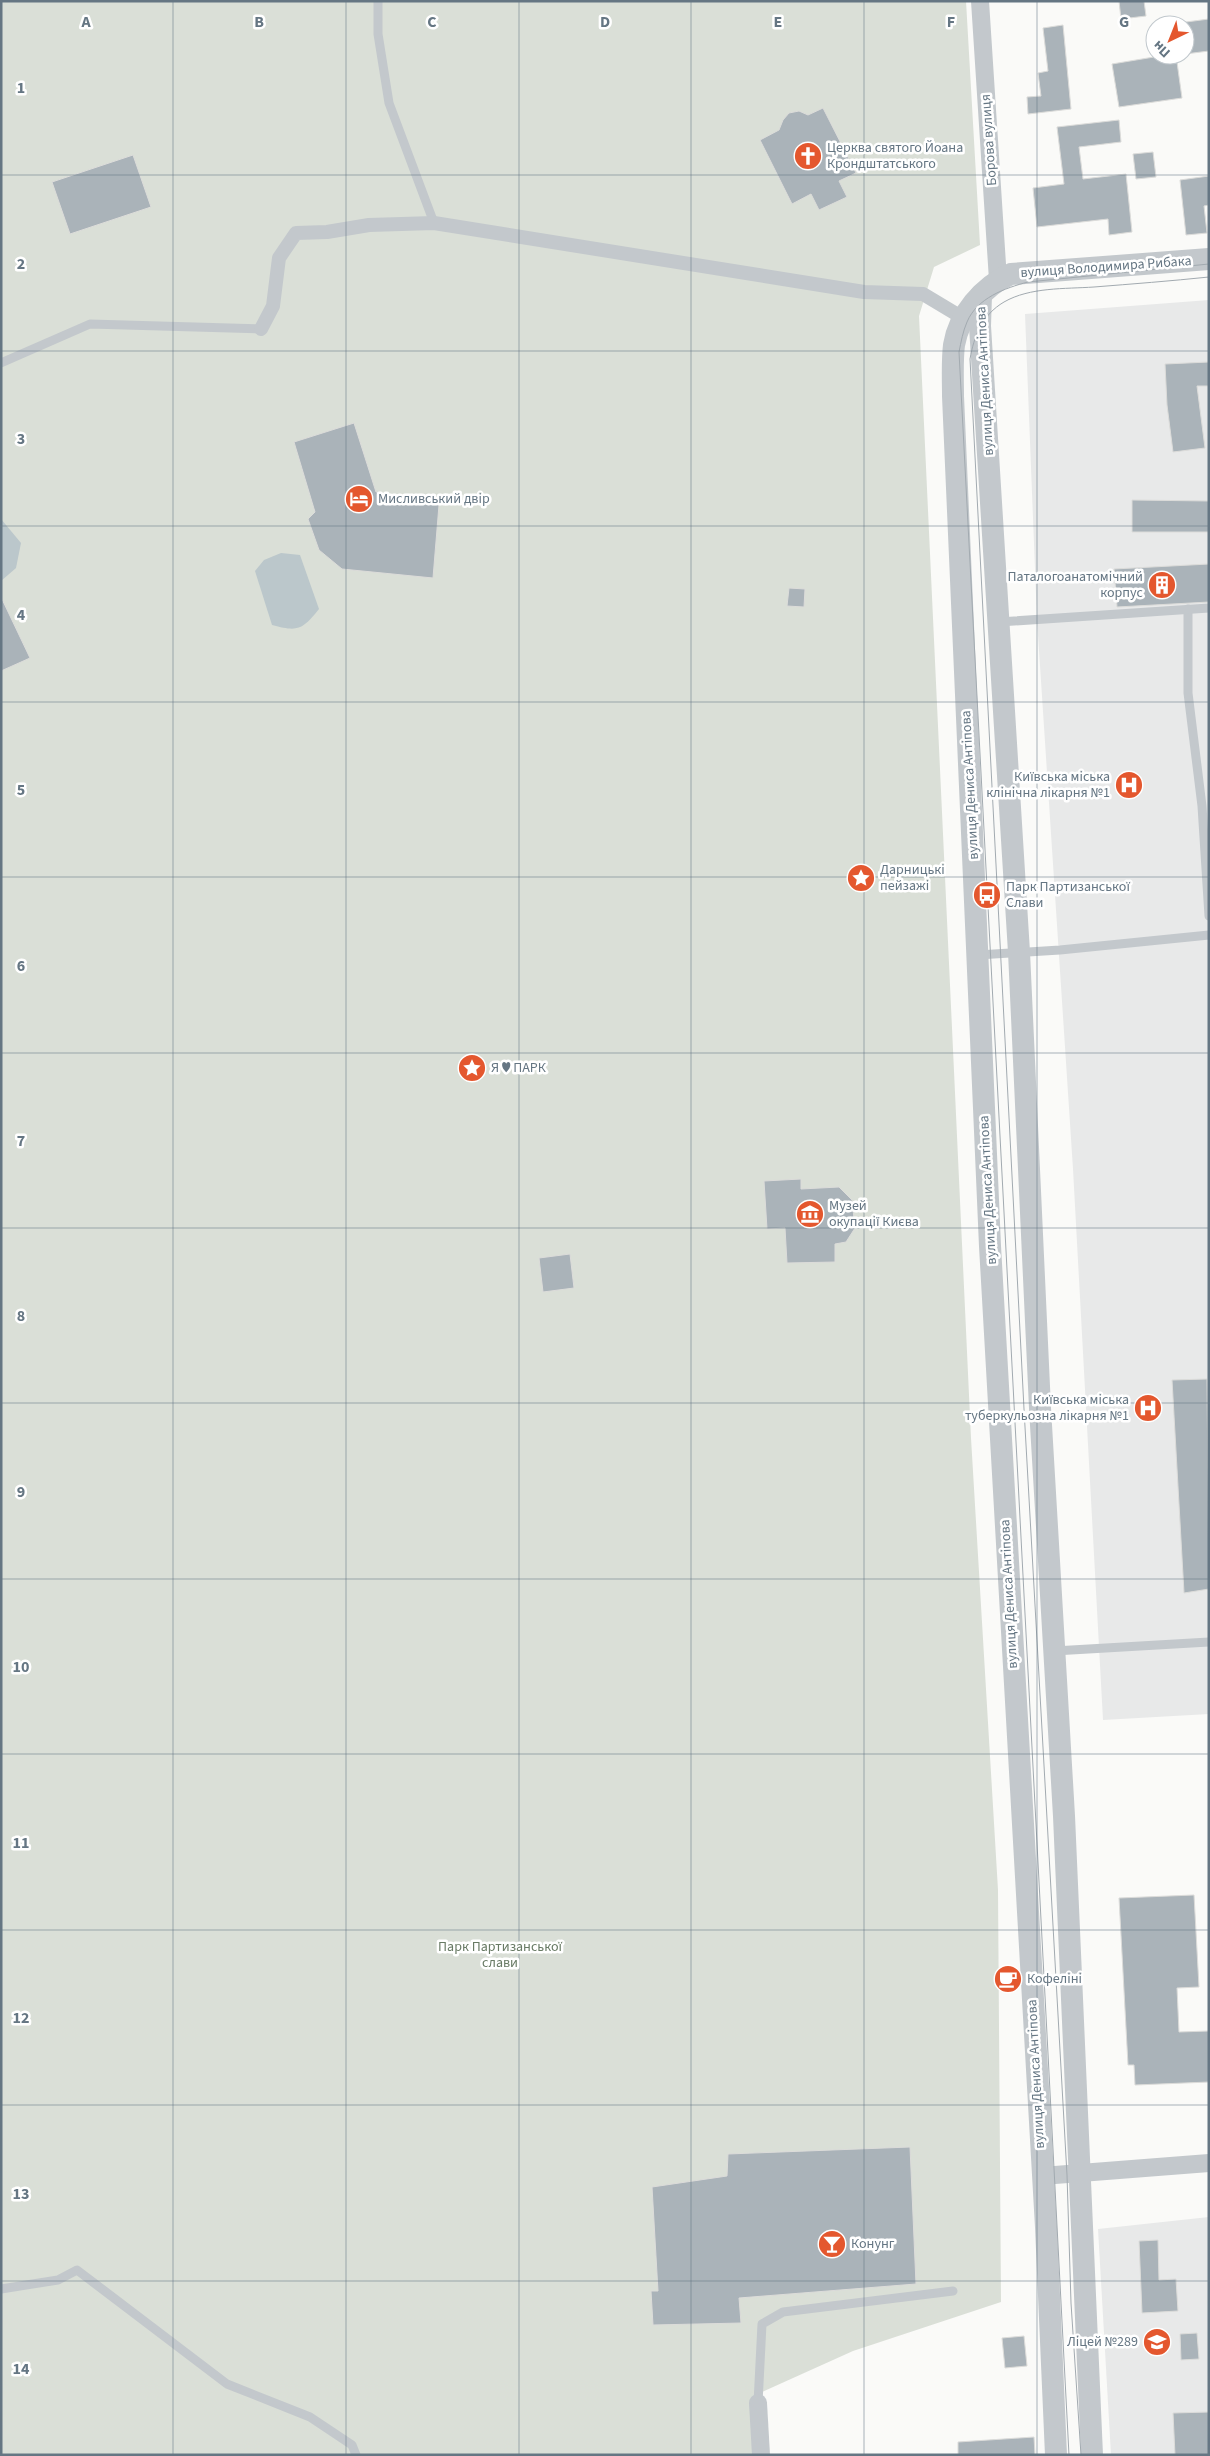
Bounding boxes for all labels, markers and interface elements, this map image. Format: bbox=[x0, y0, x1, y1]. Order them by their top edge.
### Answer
text: A bbox=[80, 11, 91, 33]
text: B bbox=[254, 11, 264, 33]
text: C bbox=[427, 11, 437, 33]
text: D bbox=[600, 11, 610, 33]
text: E bbox=[774, 11, 782, 33]
text: F bbox=[947, 11, 955, 33]
text: G bbox=[1119, 11, 1129, 33]
north arrow bbox=[1145, 15, 1195, 65]
text: Пн bbox=[1149, 36, 1175, 62]
text: 1 bbox=[17, 77, 25, 99]
street label: Борова вулиця bbox=[976, 93, 1002, 187]
place label: Церква святого Йоана Крондштатського bbox=[827, 138, 963, 174]
church icon: Церква святого Йоана Крондштатського bbox=[793, 141, 823, 171]
street label: вулиця Володимира Рибака bbox=[1020, 251, 1192, 283]
text: 2 bbox=[17, 253, 25, 275]
street label: вулиця Дениса Антіпова bbox=[971, 306, 999, 456]
text: 3 bbox=[17, 428, 25, 450]
hotel icon: Мисливський двір bbox=[344, 484, 374, 514]
place label: Мисливський двір bbox=[378, 489, 490, 509]
place label: Паталогоанатомічний корпус bbox=[1008, 567, 1144, 603]
building icon: Паталогоанатомічний корпус bbox=[1147, 570, 1177, 600]
text: 4 bbox=[17, 604, 26, 626]
street label: вулиця Дениса Антіпова bbox=[956, 710, 984, 860]
place label: Київська міська клінічна лікарня №1 bbox=[986, 767, 1110, 803]
hospital icon: Київська міська клінічна лікарня №1 bbox=[1114, 770, 1144, 800]
text: 5 bbox=[17, 779, 25, 801]
place label: Дарницькі пейзажі bbox=[880, 860, 945, 896]
place icon: Дарницькі пейзажі bbox=[846, 863, 876, 893]
place label: Парк Партизанської Слави bbox=[1006, 877, 1130, 913]
bus stop icon: Парк Партизанської Слави bbox=[972, 880, 1002, 910]
text: 6 bbox=[17, 955, 25, 977]
place icon: Я ♥ ПАРК bbox=[457, 1053, 487, 1083]
place label: Я ♥ ПАРК bbox=[491, 1058, 547, 1078]
street label: вулиця Дениса Антіпова bbox=[974, 1115, 1002, 1265]
text: 7 bbox=[17, 1130, 25, 1152]
place label: Музей окупації Києва bbox=[829, 1196, 919, 1232]
museum icon: Музей окупації Києва bbox=[795, 1199, 825, 1229]
text: 8 bbox=[17, 1305, 25, 1327]
place label: Київська міська туберкульозна лікарня №1 bbox=[965, 1390, 1129, 1426]
hospital icon: Київська міська туберкульозна лікарня №1 bbox=[1133, 1393, 1163, 1423]
text: 9 bbox=[17, 1481, 25, 1503]
street label: вулиця Дениса Антіпова bbox=[995, 1519, 1023, 1669]
text: 10 bbox=[13, 1656, 29, 1678]
text: 11 bbox=[13, 1832, 29, 1854]
park label: Парк Партизанської слави bbox=[438, 1937, 562, 1973]
cafe icon: Кофеліні bbox=[993, 1964, 1023, 1994]
place label: Кофеліні bbox=[1027, 1969, 1082, 1989]
street label: вулиця Дениса Антіпова bbox=[1022, 1999, 1050, 2149]
text: 12 bbox=[13, 2007, 29, 2029]
text: 13 bbox=[13, 2183, 29, 2205]
bar icon: Конунг bbox=[817, 2229, 847, 2259]
place label: Конунг bbox=[851, 2234, 895, 2254]
school or university icon: Ліцей №289 bbox=[1142, 2327, 1172, 2357]
place label: Ліцей №289 bbox=[1067, 2332, 1138, 2352]
text: 14 bbox=[13, 2358, 30, 2380]

